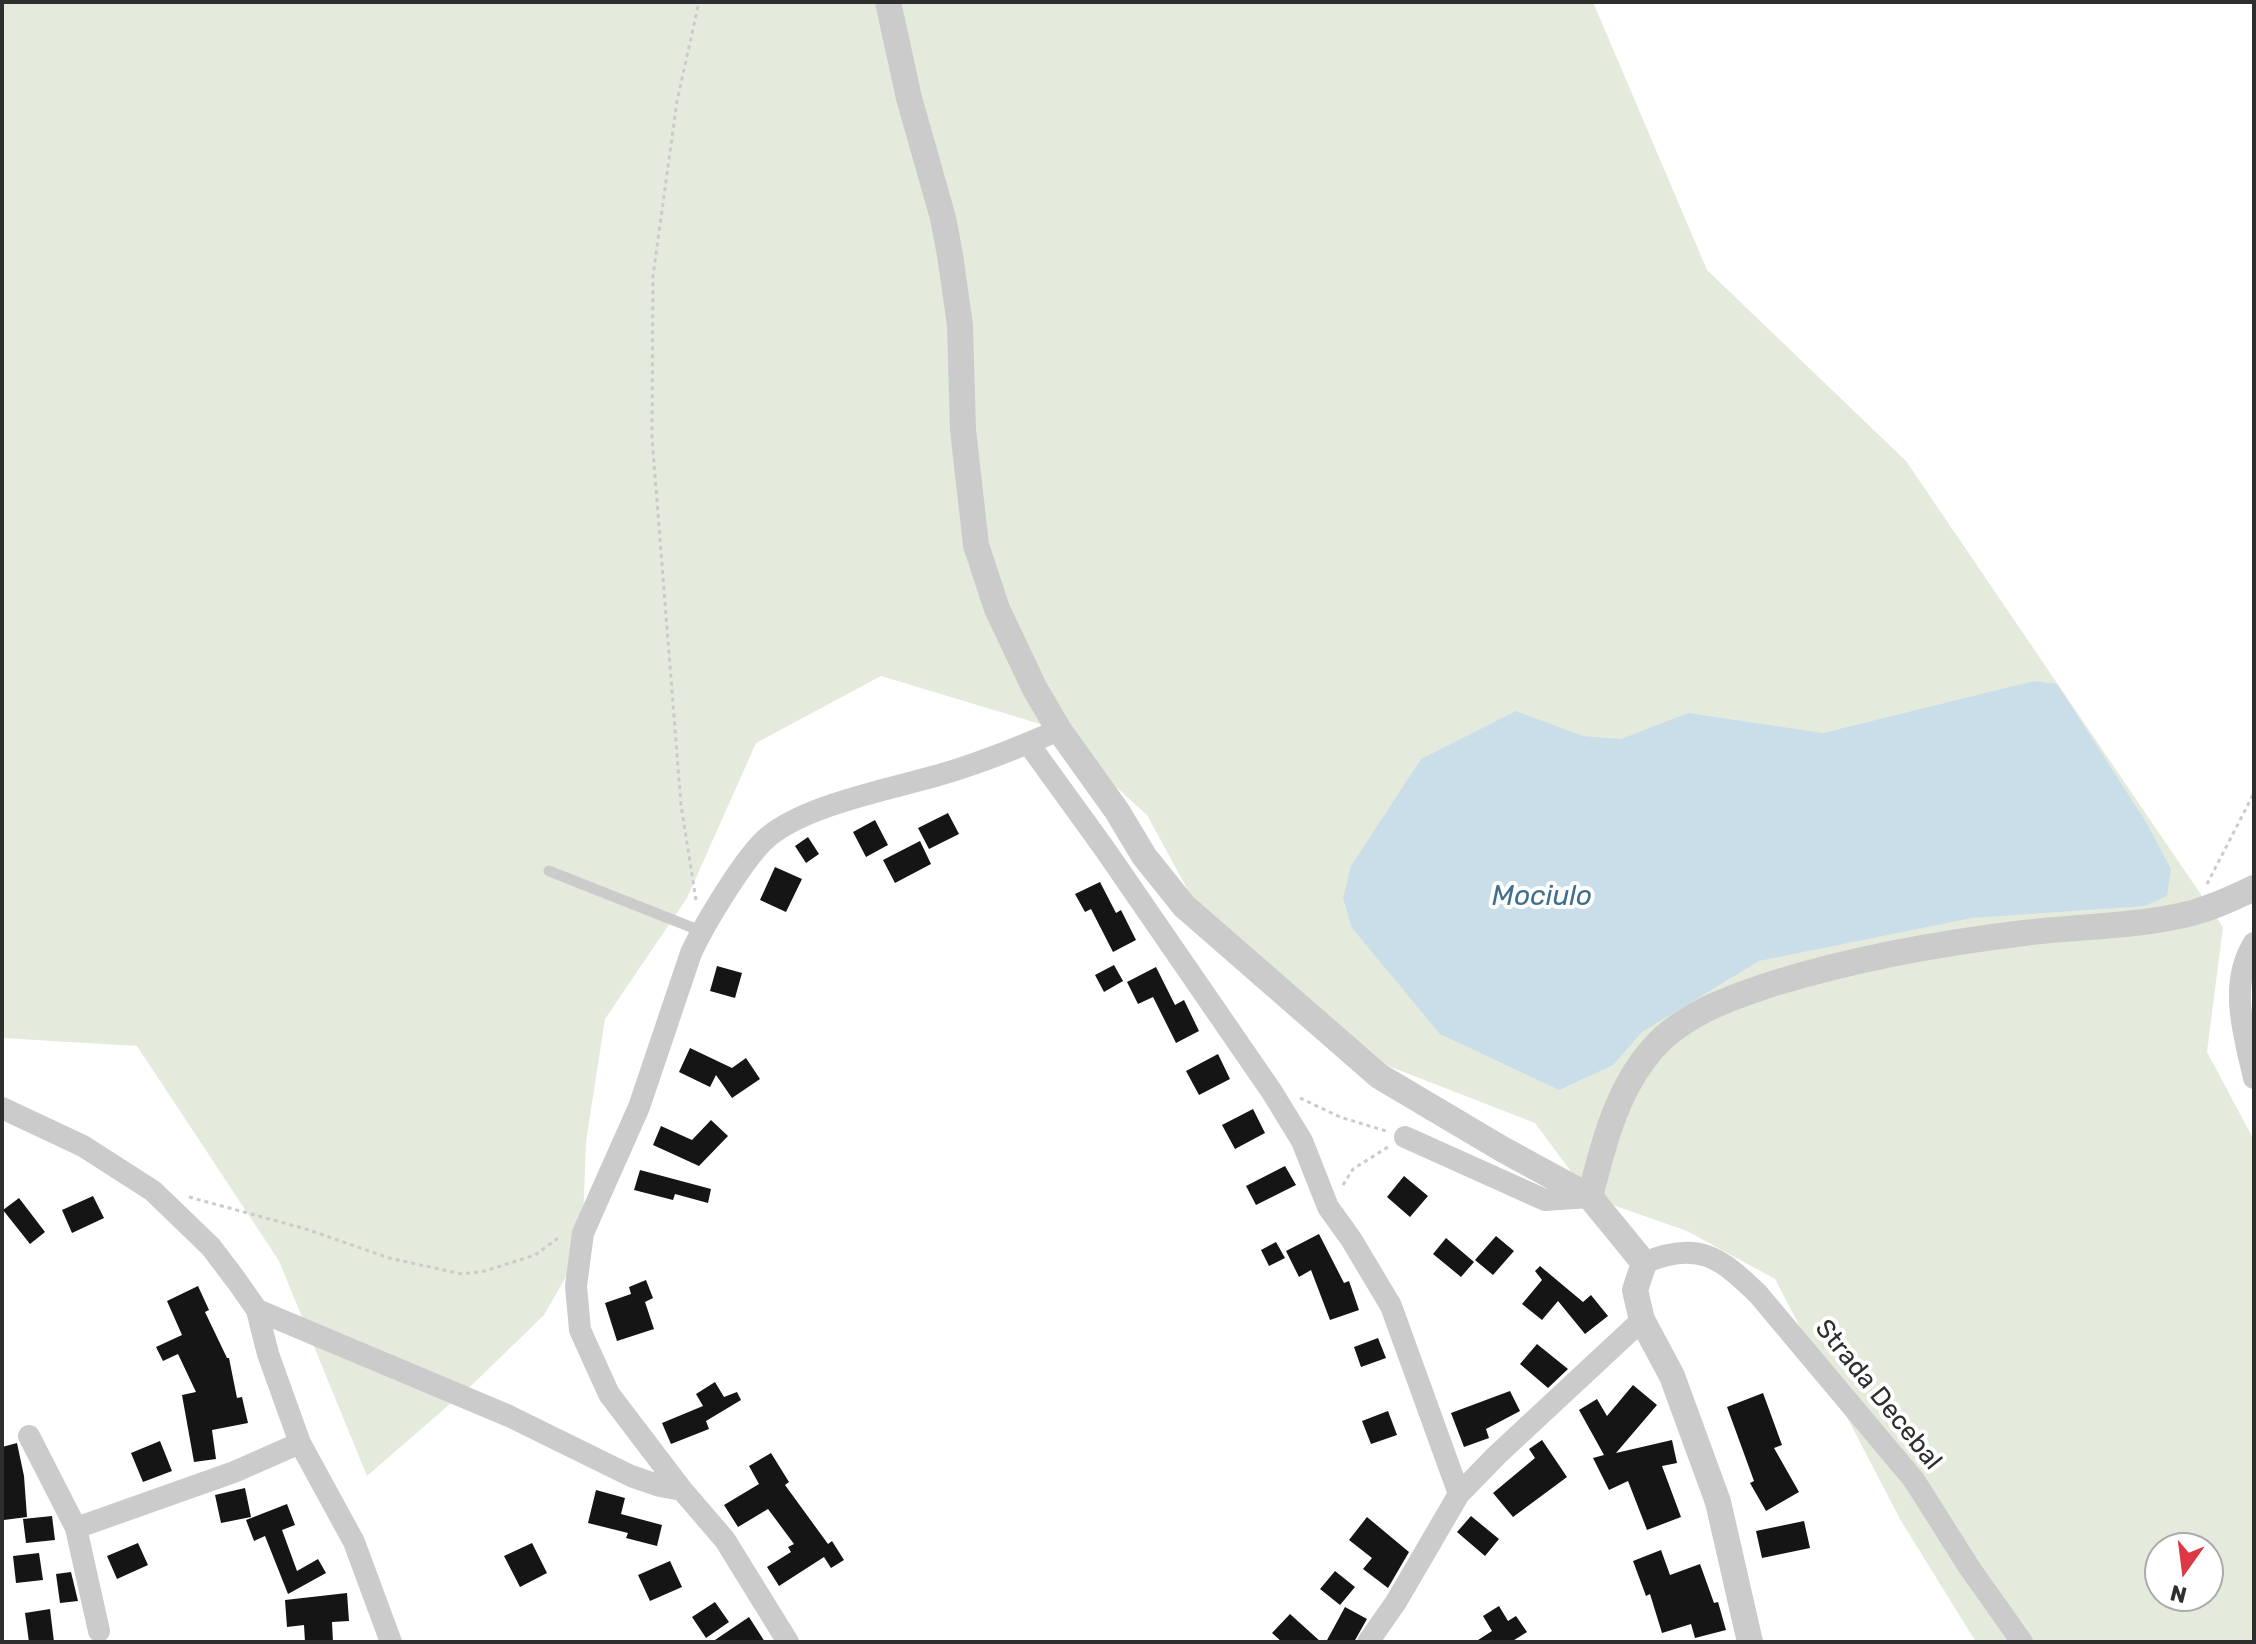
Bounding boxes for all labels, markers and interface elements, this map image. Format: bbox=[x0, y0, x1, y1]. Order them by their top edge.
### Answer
water label: Mociulo bbox=[1492, 880, 1592, 914]
street label: Strada Decebal bbox=[1808, 1314, 1948, 1476]
north arrow bbox=[2144, 1532, 2224, 1612]
text: N bbox=[2168, 1579, 2190, 1609]

